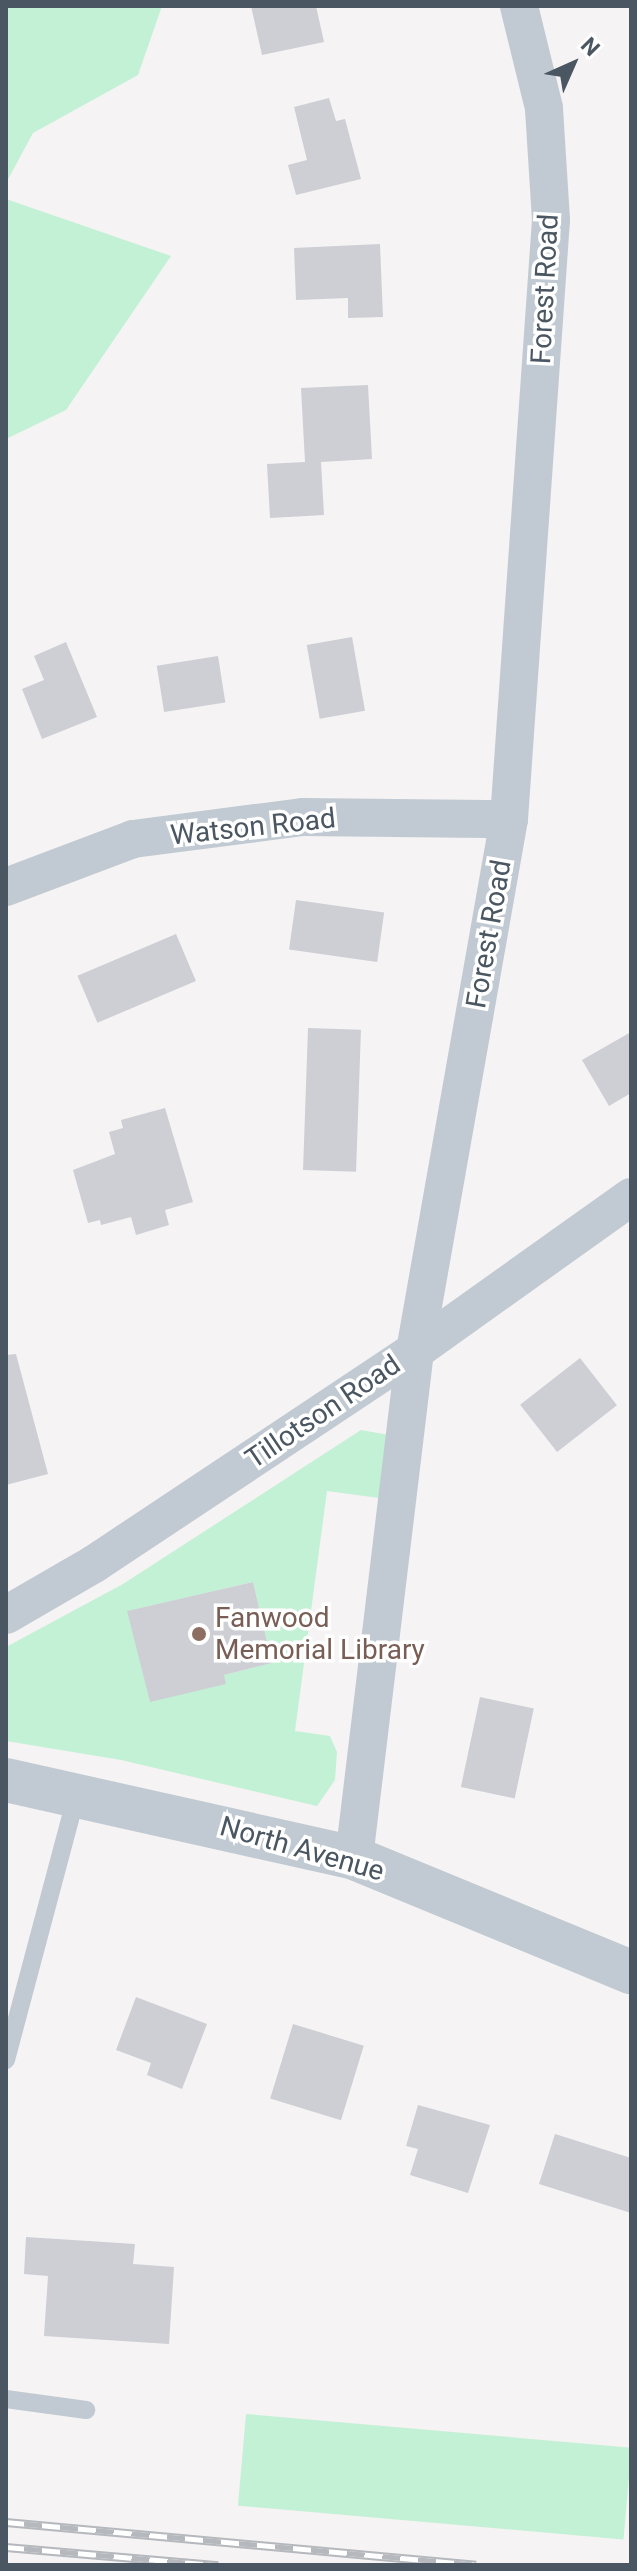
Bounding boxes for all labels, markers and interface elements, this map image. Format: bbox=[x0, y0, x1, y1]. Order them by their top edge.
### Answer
north arrow bbox=[533, 24, 613, 104]
text: N bbox=[576, 32, 605, 61]
street label: Forest Road bbox=[524, 213, 566, 365]
street label: Watson Road bbox=[169, 802, 337, 852]
street label: Forest Road bbox=[459, 857, 519, 1011]
street label: Tillotson Road bbox=[239, 1348, 407, 1476]
place label: Fanwood Memorial Library bbox=[215, 1601, 425, 1667]
marker: Fanwood Memorial Library bbox=[190, 1625, 208, 1643]
street label: North Avenue bbox=[216, 1810, 388, 1888]

